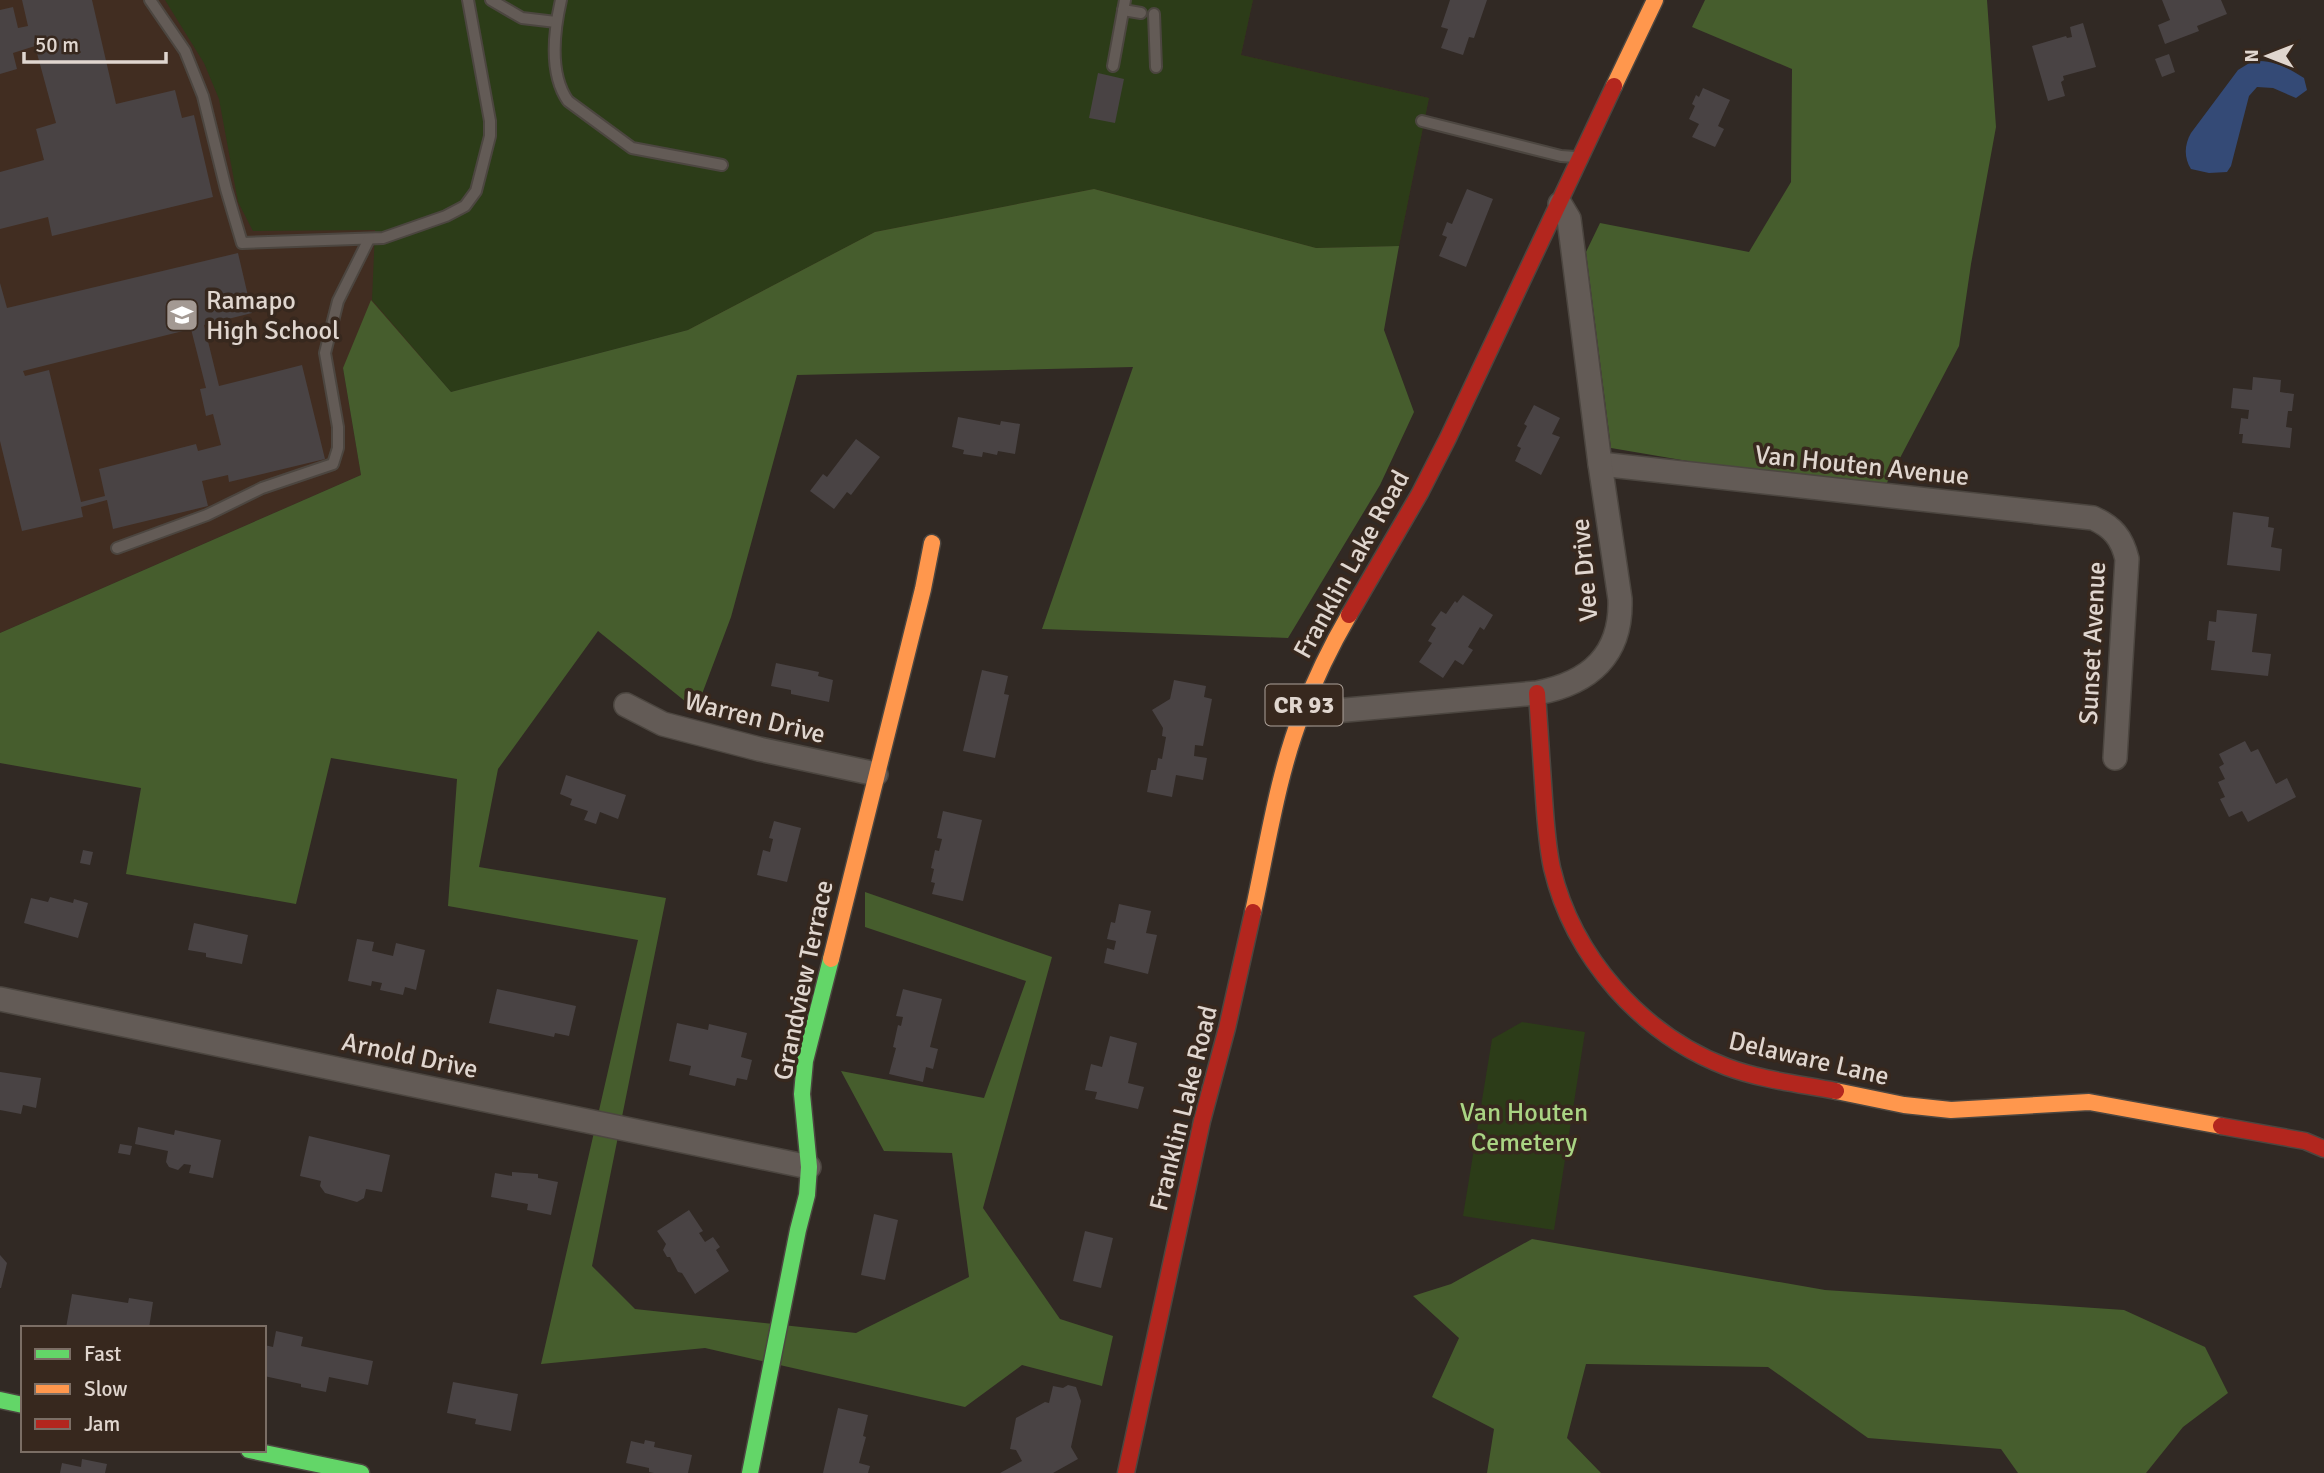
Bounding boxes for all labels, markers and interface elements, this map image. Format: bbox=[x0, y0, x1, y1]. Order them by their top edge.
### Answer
scale bar bbox=[24, 21, 166, 65]
north arrow bbox=[2233, 21, 2303, 91]
text: 50 m bbox=[35, 32, 79, 58]
text: N bbox=[2240, 49, 2264, 63]
place label: Ramapo High School bbox=[206, 285, 340, 347]
school or university icon: Ramapo High School bbox=[163, 296, 201, 334]
street label: Van Houten Avenue bbox=[1753, 439, 1971, 493]
street label: Franklin Lake Road bbox=[1287, 465, 1417, 664]
street label: Vee Drive bbox=[1565, 517, 1605, 623]
street label: Sunset Avenue bbox=[2073, 561, 2113, 725]
road number: CR 93 bbox=[1266, 684, 1342, 726]
street label: Warren Drive bbox=[681, 685, 829, 751]
street label: Grandview Terrace bbox=[767, 877, 841, 1083]
street label: Franklin Lake Road bbox=[1143, 1002, 1225, 1214]
street label: Delaware Lane bbox=[1725, 1025, 1892, 1093]
street label: Arnold Drive bbox=[339, 1026, 481, 1086]
park label: Van Houten Cemetery bbox=[1460, 1097, 1588, 1159]
legend bbox=[21, 1326, 266, 1452]
text: Fast bbox=[84, 1341, 121, 1367]
text: Slow bbox=[84, 1376, 128, 1402]
text: Jam bbox=[84, 1411, 120, 1437]

